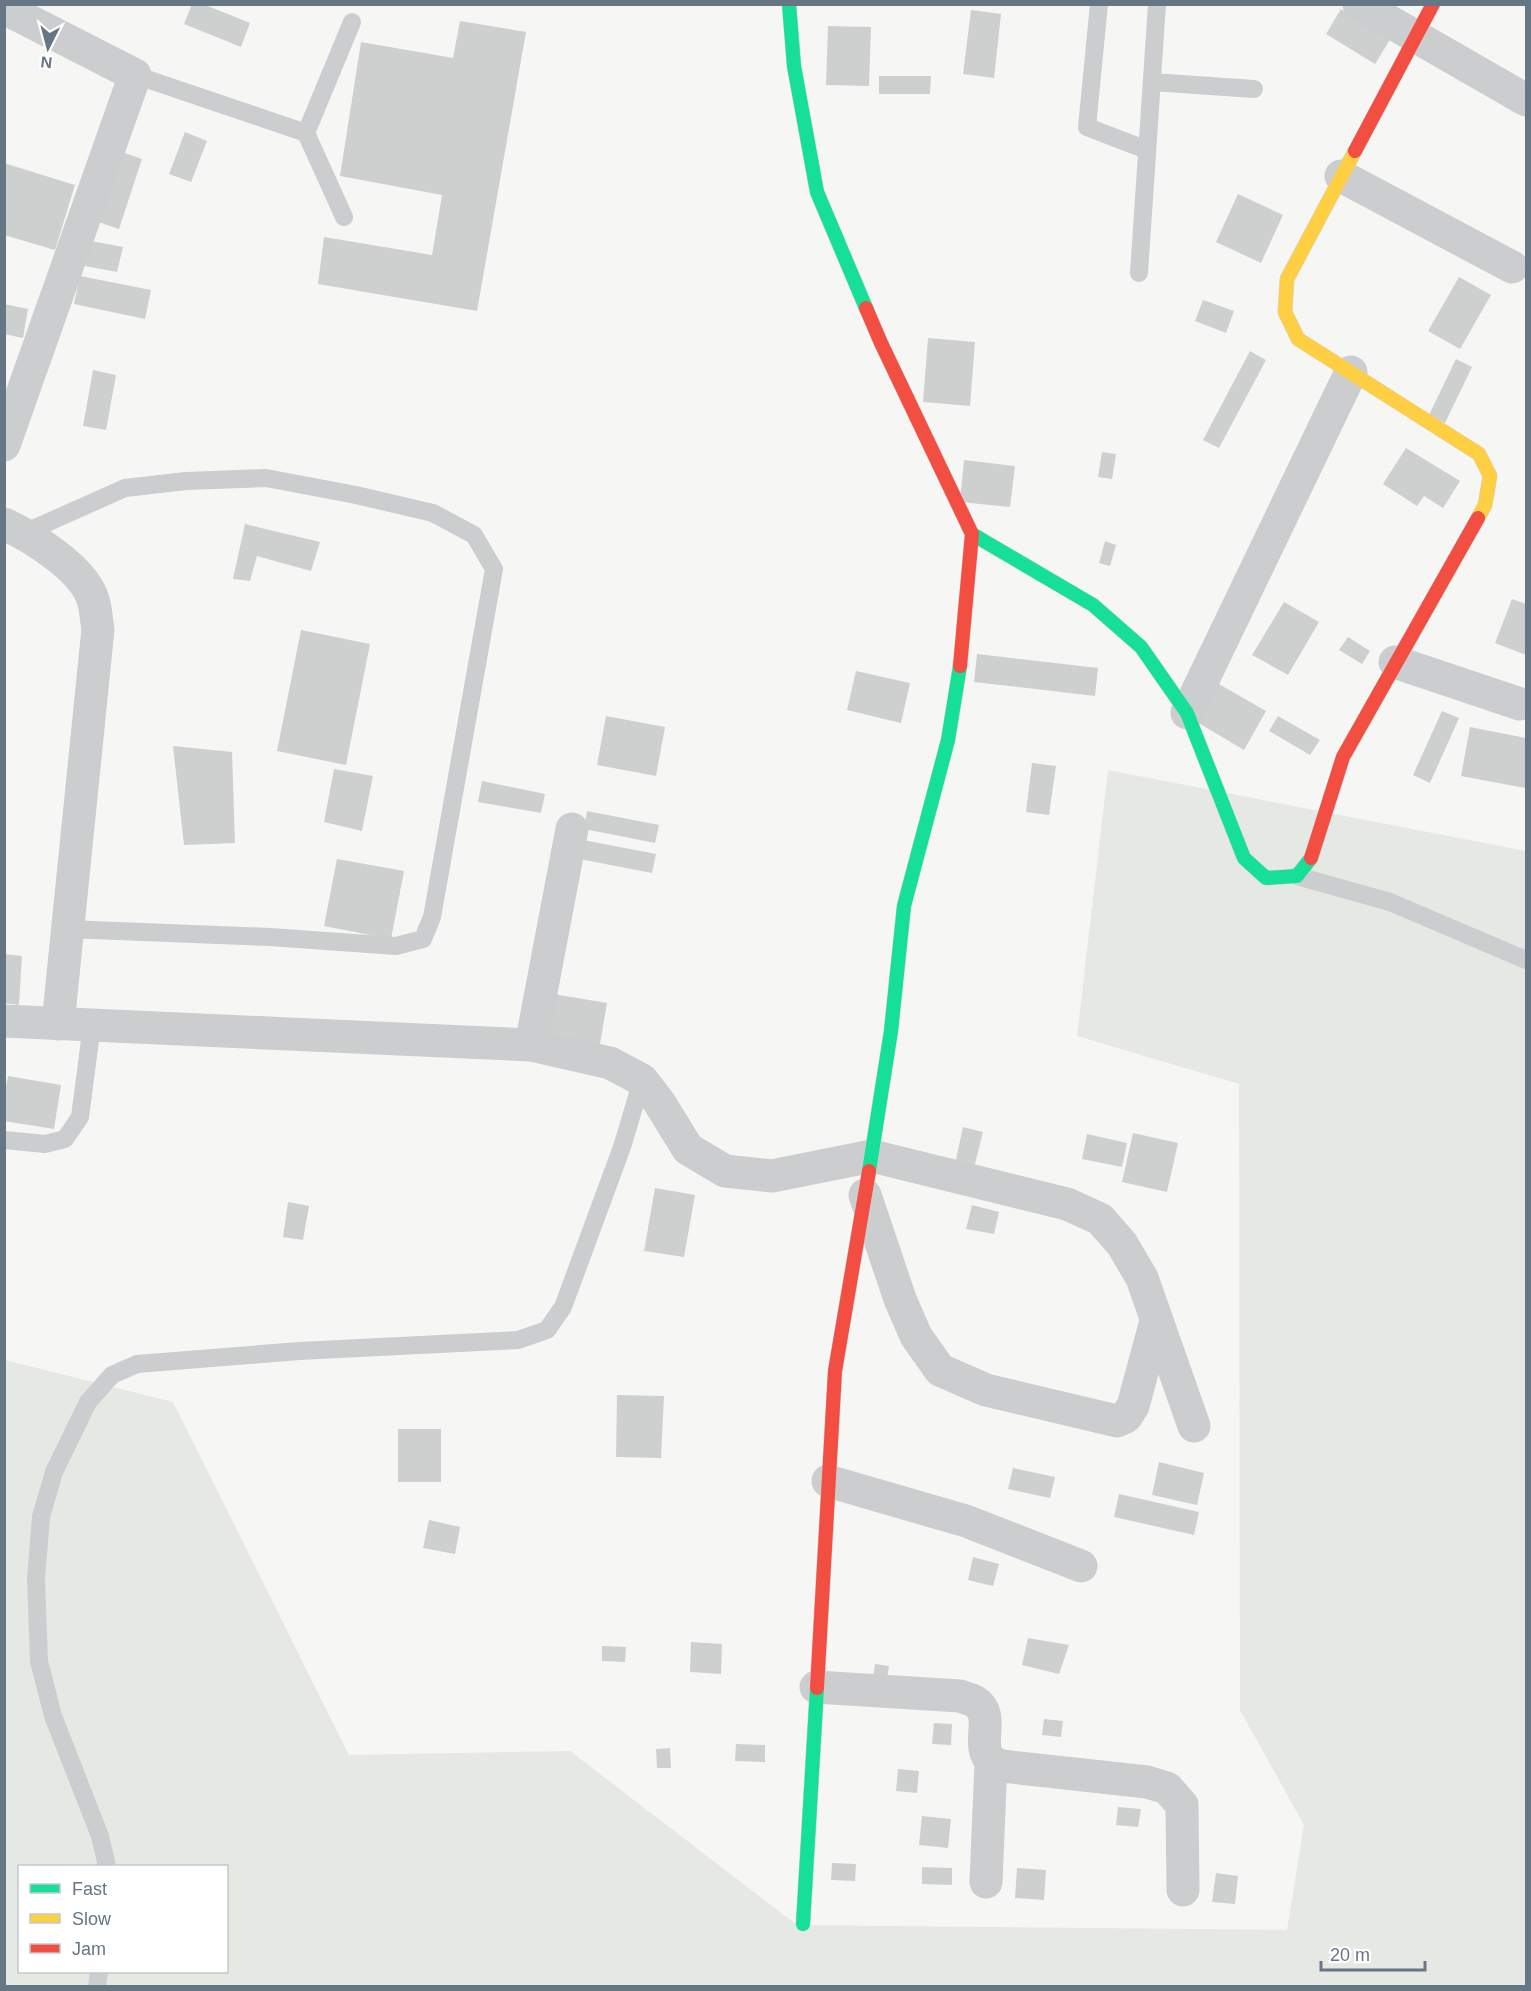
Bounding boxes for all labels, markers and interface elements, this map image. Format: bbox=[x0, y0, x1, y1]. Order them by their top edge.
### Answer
north arrow bbox=[18, 18, 78, 78]
text: N bbox=[40, 53, 53, 71]
legend bbox=[18, 1865, 228, 1973]
text: Fast bbox=[72, 1879, 107, 1899]
text: Slow bbox=[72, 1909, 112, 1929]
scale bar bbox=[1321, 1934, 1424, 1972]
text: Jam bbox=[72, 1939, 106, 1959]
text: 20 m bbox=[1330, 1945, 1370, 1965]

